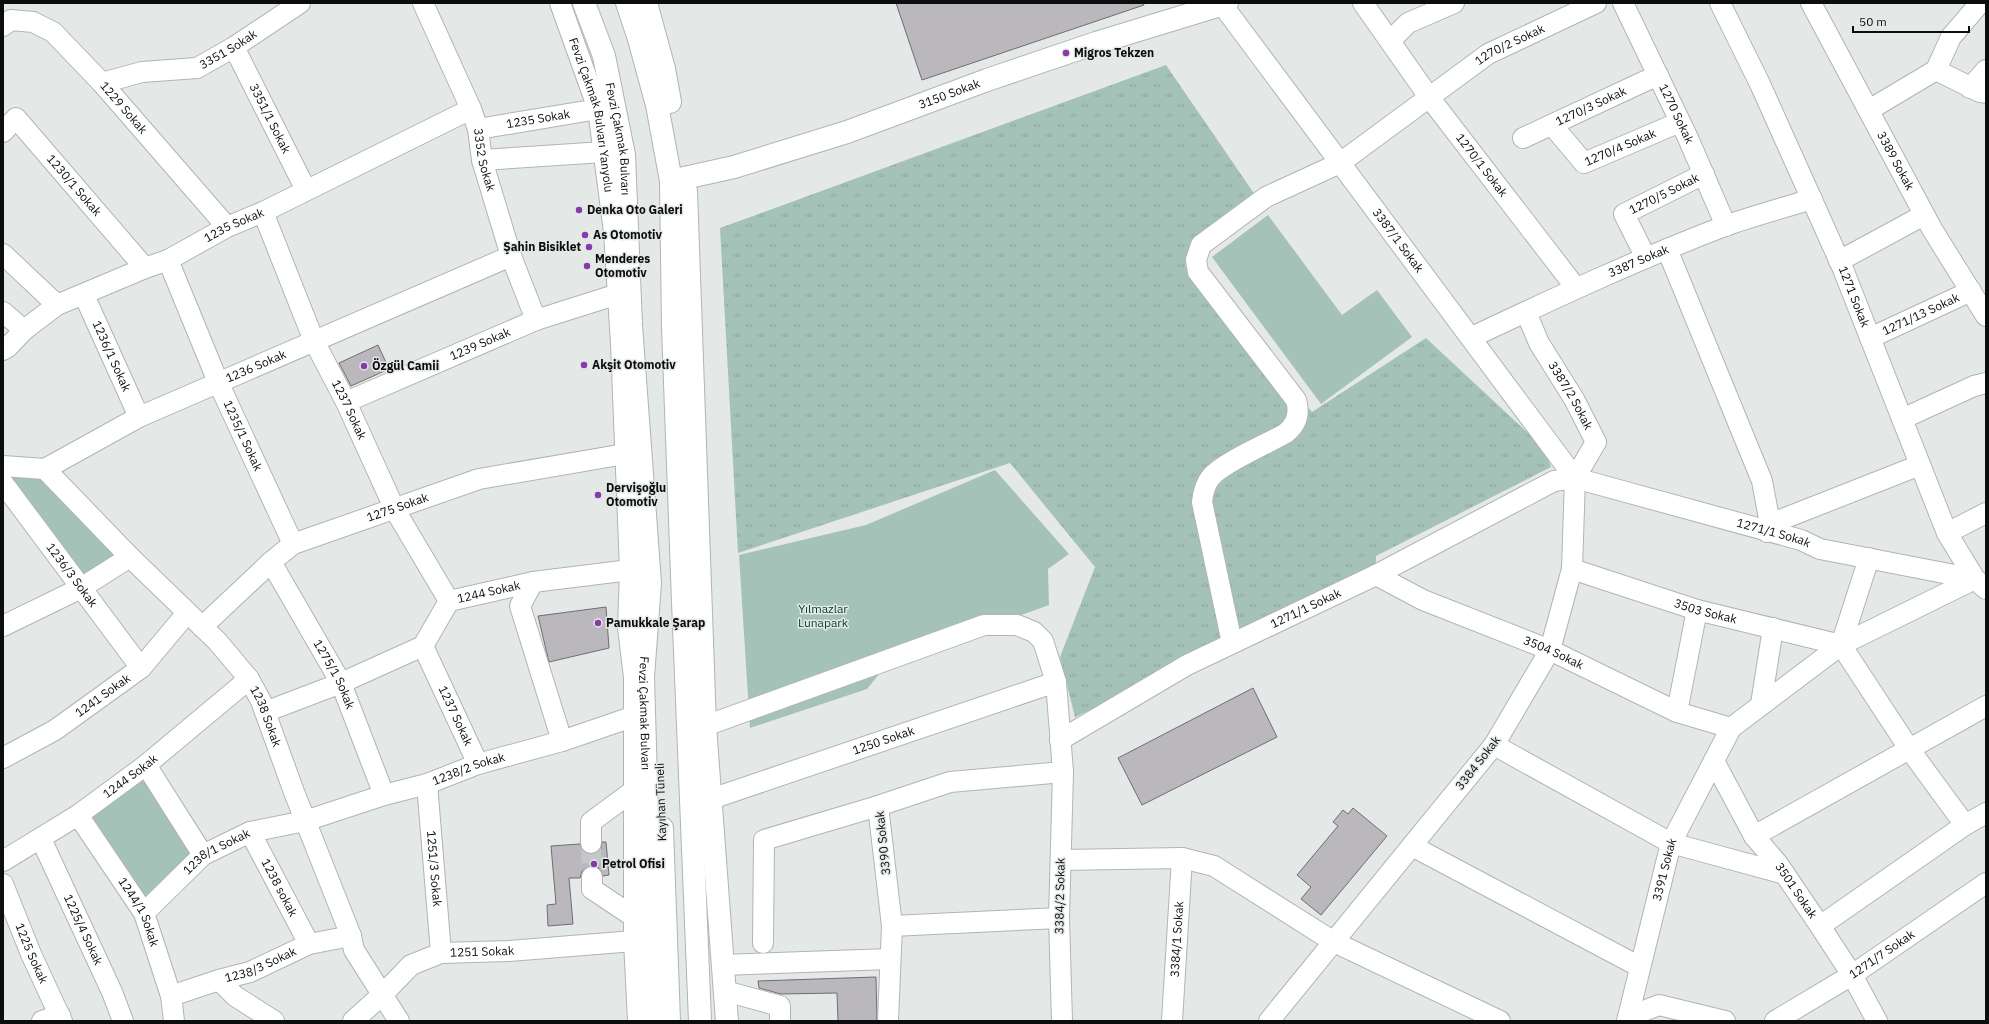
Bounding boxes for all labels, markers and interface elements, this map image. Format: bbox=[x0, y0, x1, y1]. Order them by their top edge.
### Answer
scale bar bbox=[1853, 8, 1969, 34]
text: 50 m bbox=[1859, 14, 1887, 29]
street label: 1270/2 Sokak bbox=[1472, 20, 1547, 68]
street label: 3351 Sokak bbox=[197, 26, 260, 72]
street label: Fevzi Çakmak Bulvarı Yanyolu bbox=[566, 35, 617, 193]
place label: Migros Tekzen bbox=[1074, 45, 1154, 60]
marker: Migros Tekzen bbox=[1061, 48, 1071, 58]
street label: 3150 Sokak bbox=[916, 75, 983, 112]
street label: 1229 Sokak bbox=[97, 78, 151, 137]
street label: 3351/1 Sokak bbox=[247, 81, 295, 156]
street label: Fevzi Çakmak Bulvarı bbox=[603, 81, 634, 196]
street label: 1270 Sokak bbox=[1656, 81, 1698, 146]
street label: 1270/3 Sokak bbox=[1553, 83, 1629, 129]
street label: 1235 Sokak bbox=[505, 106, 572, 131]
street label: 1270/4 Sokak bbox=[1582, 125, 1659, 169]
street label: 3352 Sokak bbox=[471, 127, 499, 194]
street label: 3389 Sokak bbox=[1874, 129, 1918, 193]
street label: 1270/1 Sokak bbox=[1453, 130, 1512, 200]
street label: 1230/1 Sokak bbox=[44, 151, 105, 219]
street label: 1270/5 Sokak bbox=[1626, 169, 1702, 217]
place label: Denka Oto Galeri bbox=[587, 202, 683, 217]
street label: 1235 Sokak bbox=[201, 204, 267, 245]
marker: Denka Oto Galeri bbox=[574, 205, 584, 215]
street label: 3387/1 Sokak bbox=[1369, 205, 1427, 276]
place label: As Otomotiv bbox=[593, 227, 662, 242]
marker: As Otomotiv bbox=[580, 230, 590, 240]
place label: Şahin Bisiklet bbox=[503, 239, 581, 254]
street label: 3387 Sokak bbox=[1606, 241, 1671, 280]
marker: Şahin Bisiklet bbox=[584, 242, 594, 252]
place label: Menderes Otomotiv bbox=[595, 251, 650, 280]
marker: Menderes Otomotiv bbox=[582, 261, 592, 271]
street label: 1271 Sokak bbox=[1836, 264, 1873, 330]
street label: 1271/13 Sokak bbox=[1880, 289, 1962, 338]
street label: 1236/1 Sokak bbox=[89, 318, 135, 394]
street label: 1239 Sokak bbox=[447, 324, 513, 363]
street label: 1236 Sokak bbox=[223, 346, 289, 386]
place label: Akşit Otomotiv bbox=[592, 357, 676, 372]
place label: Özgül Camii bbox=[372, 358, 439, 373]
street label: 3387/2 Sokak bbox=[1545, 359, 1597, 433]
marker: Akşit Otomotiv bbox=[579, 360, 589, 370]
marker: Özgül Camii bbox=[359, 361, 369, 371]
street label: 1237 Sokak bbox=[329, 377, 370, 442]
street label: 1235/1 Sokak bbox=[220, 398, 266, 474]
place label: Dervişoğlu Otomotiv bbox=[606, 480, 666, 509]
street label: 1275 Sokak bbox=[365, 489, 431, 525]
marker: Dervişoğlu Otomotiv bbox=[593, 490, 603, 500]
street label: 1271/1 Sokak bbox=[1735, 515, 1814, 551]
street label: 1236/3 Sokak bbox=[43, 540, 101, 610]
street label: 1244 Sokak bbox=[456, 577, 522, 606]
street label: 1271/1 Sokak bbox=[1268, 585, 1344, 631]
street label: 3503 Sokak bbox=[1672, 595, 1739, 627]
park label: Yılmazlar Lunapark bbox=[798, 601, 849, 630]
place label: Pamukkale Şarap bbox=[606, 615, 705, 630]
marker: Pamukkale Şarap bbox=[593, 618, 603, 628]
street label: 3504 Sokak bbox=[1521, 632, 1587, 673]
street label: 1275/1 Sokak bbox=[310, 637, 358, 712]
street label: Fevzi Çakmak Bulvarı bbox=[636, 656, 654, 770]
street label: 1241 Sokak bbox=[72, 670, 134, 720]
street label: 1238 Sokak bbox=[247, 683, 285, 749]
street label: 1237 Sokak bbox=[436, 683, 477, 749]
street label: 1250 Sokak bbox=[850, 722, 917, 758]
street label: 3384 Sokak bbox=[1452, 732, 1504, 793]
street label: 1238/2 Sokak bbox=[430, 749, 507, 788]
street label: 1244 Sokak bbox=[100, 750, 161, 801]
street label: Kayıhan Tüneli bbox=[652, 763, 669, 841]
street label: 3390 Sokak bbox=[872, 810, 893, 876]
street label: 1238/1 Sokak bbox=[180, 825, 253, 877]
street label: 1251/3 Sokak bbox=[424, 830, 445, 908]
street label: 3391 Sokak bbox=[1649, 834, 1680, 902]
street label: 1238 sokak bbox=[258, 856, 301, 920]
place label: Petrol Ofisi bbox=[602, 856, 665, 871]
street label: 3384/2 Sokak bbox=[1051, 857, 1068, 934]
marker: Petrol Ofisi bbox=[589, 859, 599, 869]
street label: 3501 Sokak bbox=[1772, 859, 1821, 922]
street label: 1244/1 Sokak bbox=[115, 874, 163, 949]
street label: 1225/4 Sokak bbox=[61, 892, 107, 968]
street label: 3384/1 Sokak bbox=[1167, 900, 1186, 978]
street label: 1225 Sokak bbox=[12, 921, 52, 986]
street label: 1271/7 Sokak bbox=[1846, 926, 1918, 982]
street label: 1238/3 Sokak bbox=[223, 943, 299, 985]
street label: 1251 Sokak bbox=[450, 943, 515, 960]

